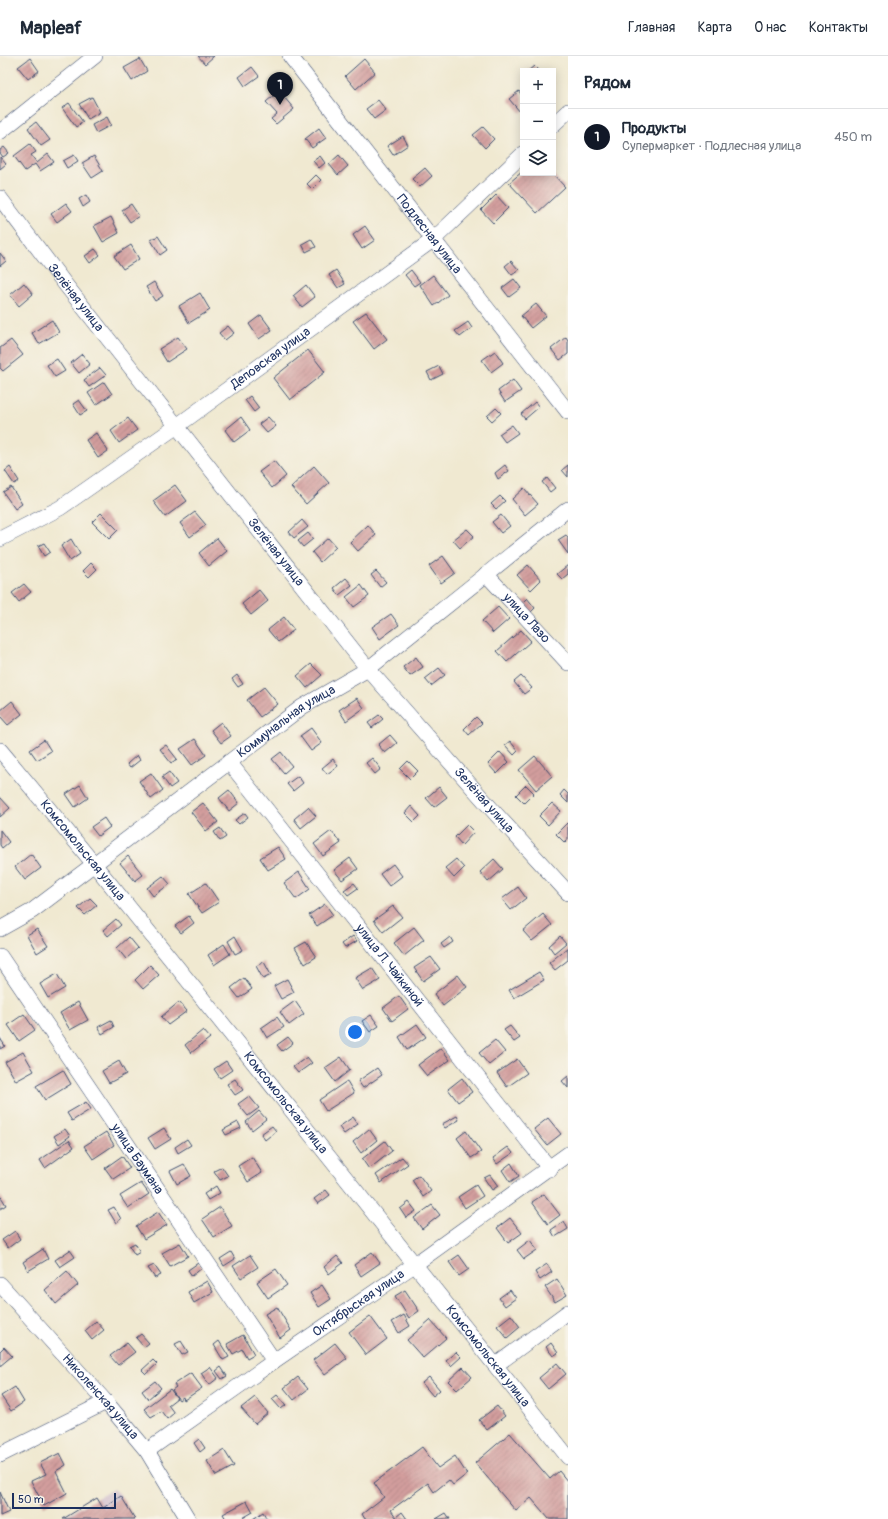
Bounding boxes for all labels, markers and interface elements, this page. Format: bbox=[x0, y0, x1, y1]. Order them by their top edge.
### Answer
text: Mapleaf bbox=[20, 16, 82, 40]
text: Главная bbox=[628, 19, 675, 36]
text: Карта bbox=[697, 19, 732, 36]
text: О нас bbox=[754, 19, 787, 36]
text: Контакты bbox=[809, 19, 868, 36]
map controls bbox=[520, 68, 556, 176]
button: + bbox=[520, 68, 556, 104]
pin: 1 bbox=[267, 72, 293, 105]
text: Рядом bbox=[584, 72, 631, 93]
button: − bbox=[520, 104, 556, 140]
text: Продукты bbox=[622, 119, 686, 138]
text: 1 bbox=[594, 129, 600, 145]
text: 450 m bbox=[834, 129, 872, 145]
text: Супермаркет · Подлесная улица bbox=[622, 138, 801, 154]
button: layers bbox=[520, 140, 556, 176]
street label: Подлесная улица bbox=[393, 191, 465, 277]
street label: Зелёная улица bbox=[44, 260, 107, 335]
street label: Деповская улица bbox=[227, 324, 314, 393]
street label: Зелёная улица bbox=[244, 515, 308, 589]
street label: улица Лазо bbox=[499, 589, 554, 646]
street label: Коммунальная улица bbox=[234, 682, 338, 761]
street label: Зелёная улица bbox=[451, 764, 517, 836]
street label: Комсомольская улица bbox=[37, 797, 129, 904]
street label: улица Л. Чайкиной bbox=[351, 920, 427, 1010]
your location bbox=[345, 1022, 365, 1042]
street label: Комсомольская улица bbox=[240, 1049, 331, 1157]
street label: улица Баумана bbox=[107, 1120, 167, 1197]
street label: Октябрьская улица bbox=[309, 1266, 407, 1340]
street label: Комсомольская улица bbox=[442, 1302, 533, 1410]
street label: Николенская улица bbox=[59, 1351, 142, 1443]
scale bar bbox=[12, 1491, 116, 1510]
text: 50 m bbox=[18, 1493, 44, 1506]

